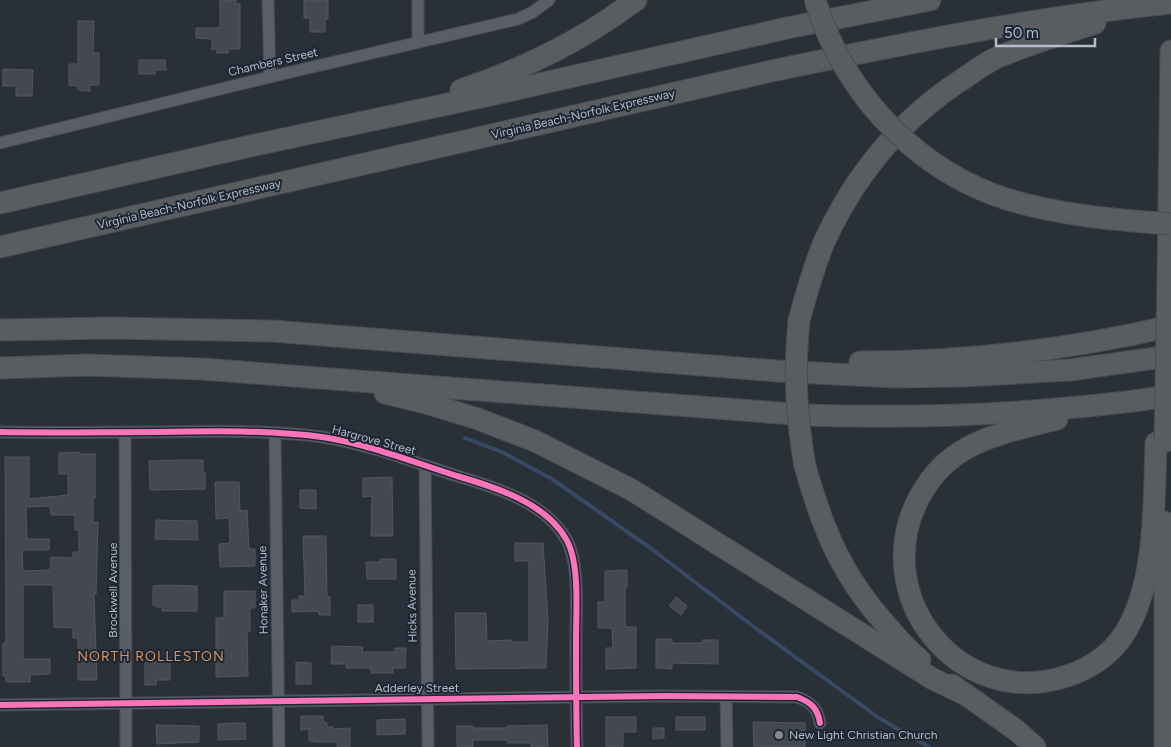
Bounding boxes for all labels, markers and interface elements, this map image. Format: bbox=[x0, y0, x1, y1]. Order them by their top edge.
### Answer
scale bar bbox=[996, 15, 1095, 47]
text: 50 m bbox=[1004, 24, 1039, 42]
street label: Chambers Street bbox=[227, 45, 320, 79]
street label: Virginia Beach-Norfolk Expressway bbox=[490, 86, 677, 142]
street label: Virginia Beach-Norfolk Expressway bbox=[96, 176, 283, 232]
street label: Hargrove Street bbox=[331, 422, 418, 458]
street label: Brockwell Avenue bbox=[106, 542, 120, 638]
street label: Honaker Avenue bbox=[255, 545, 271, 634]
street label: Hicks Avenue bbox=[404, 569, 420, 643]
district label: NORTH ROLLESTON bbox=[77, 648, 225, 665]
street label: Adderley Street bbox=[375, 681, 460, 695]
place label: New Light Christian Church bbox=[789, 728, 938, 742]
marker: New Light Christian Church bbox=[773, 729, 785, 741]

